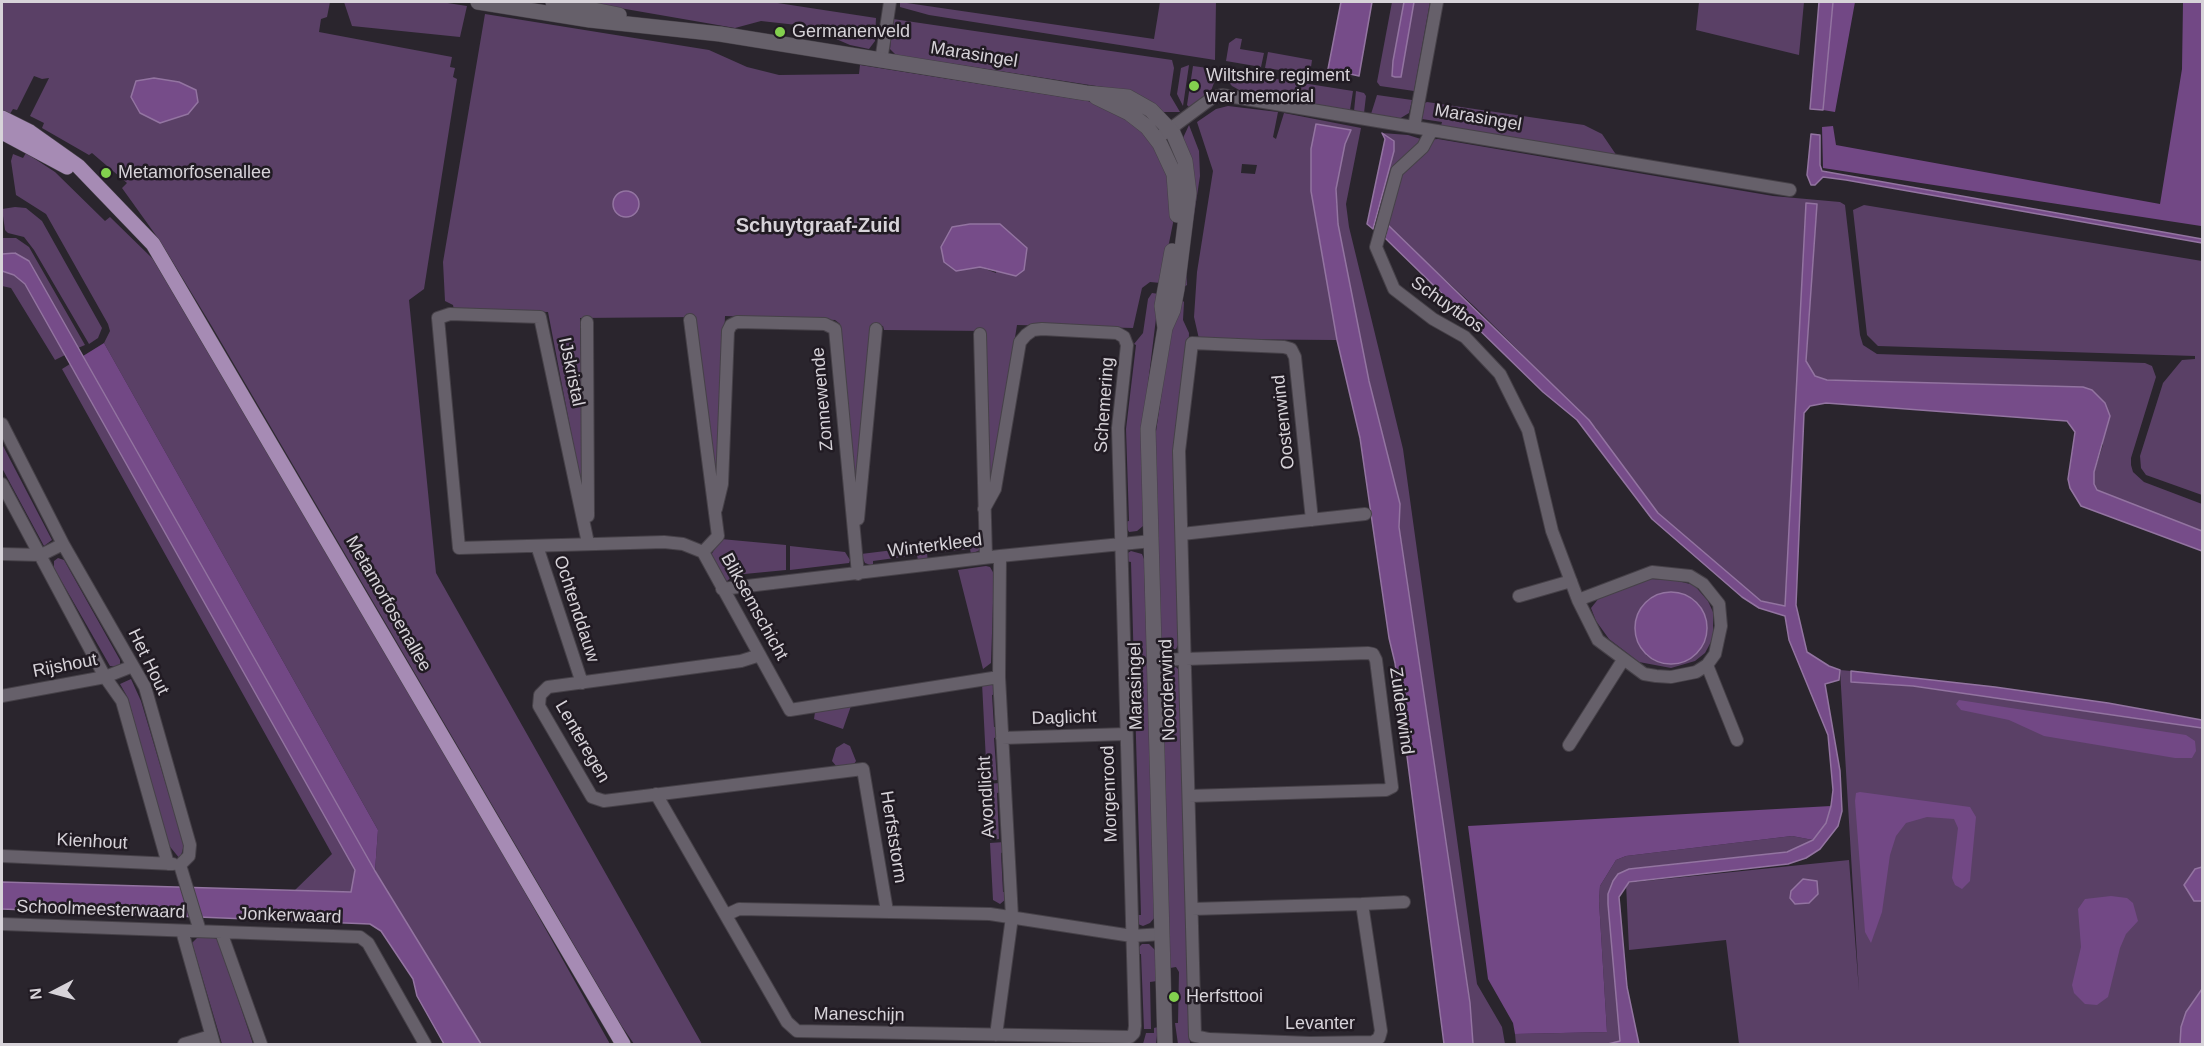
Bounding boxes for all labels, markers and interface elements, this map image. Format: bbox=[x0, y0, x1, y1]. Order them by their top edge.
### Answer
place label: Germanenveld bbox=[792, 21, 910, 43]
marker: Germanenveld bbox=[773, 25, 787, 39]
street label: Marasingel bbox=[929, 37, 1019, 73]
place label: Wiltshire regiment war memorial bbox=[1206, 65, 1350, 107]
marker: Wiltshire regiment war memorial bbox=[1187, 79, 1201, 93]
street label: Marasingel bbox=[1433, 100, 1523, 136]
place label: Metamorfosenallee bbox=[118, 162, 271, 184]
marker: Metamorfosenallee bbox=[99, 166, 113, 180]
district label: Schuytgraaf-Zuid bbox=[736, 214, 900, 238]
street label: Schuytbos bbox=[1406, 272, 1488, 338]
street label: IJskristal bbox=[553, 336, 589, 408]
street label: Zonnewende bbox=[808, 346, 838, 452]
street label: Schemering bbox=[1091, 356, 1119, 454]
street label: Oostenwind bbox=[1268, 374, 1300, 470]
street label: Winterkleed bbox=[887, 529, 983, 563]
street label: Metamorfosenallee bbox=[340, 532, 436, 676]
street label: Bliksemschicht bbox=[716, 550, 792, 664]
street label: Ochtenddauw bbox=[549, 553, 603, 665]
street label: Het Hout bbox=[123, 625, 173, 699]
street label: Noorderwind bbox=[1155, 639, 1181, 741]
street label: Marasingel bbox=[1124, 642, 1148, 730]
street label: Rijshout bbox=[31, 649, 99, 683]
street label: Zuiderwind bbox=[1384, 666, 1418, 756]
street label: Lenteregen bbox=[550, 697, 614, 787]
street label: Daglicht bbox=[1031, 706, 1097, 730]
street label: Morgenrood bbox=[1098, 745, 1122, 843]
street label: Avondlicht bbox=[974, 755, 1000, 839]
street label: Herfststorm bbox=[875, 789, 911, 885]
street label: Kienhout bbox=[56, 829, 128, 855]
street label: Schoolmeesterwaard bbox=[16, 896, 186, 924]
street label: Jonkerwaard bbox=[238, 903, 342, 929]
north arrow bbox=[24, 962, 84, 1022]
place label: Herfsttooi bbox=[1186, 986, 1263, 1008]
text: N bbox=[27, 987, 45, 1001]
marker: Herfsttooi bbox=[1167, 990, 1181, 1004]
street label: Maneschijn bbox=[813, 1003, 905, 1027]
street label: Levanter bbox=[1285, 1013, 1355, 1035]

